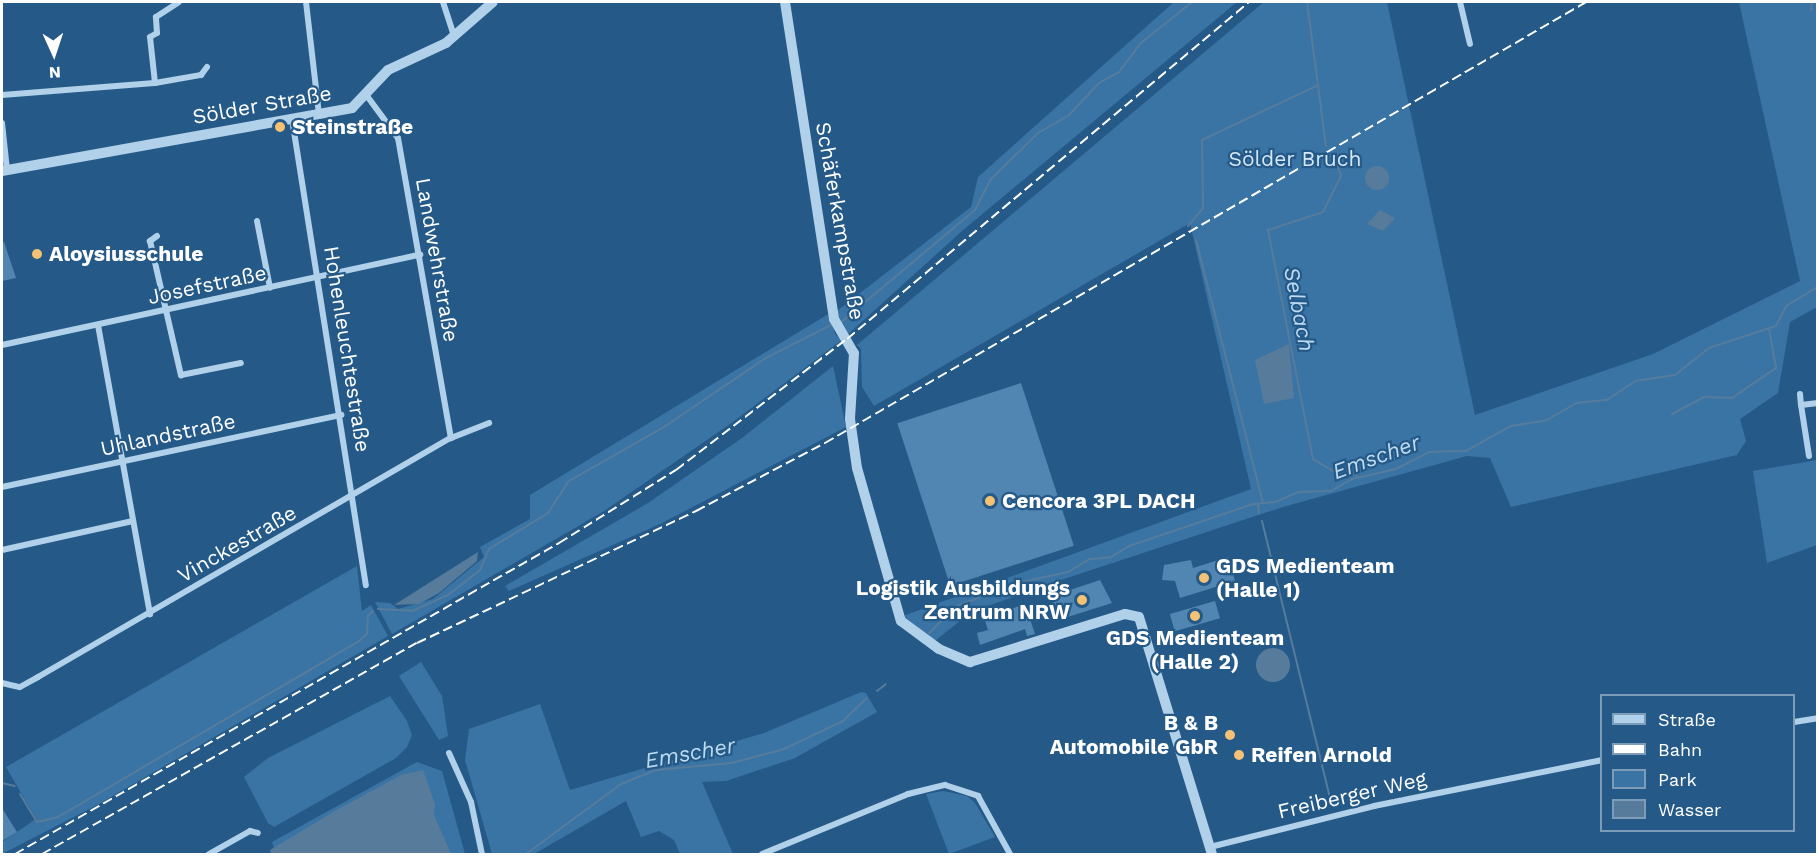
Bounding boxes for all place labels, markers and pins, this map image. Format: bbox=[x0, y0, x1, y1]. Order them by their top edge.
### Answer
place label: Steinstraße bbox=[292, 114, 413, 140]
marker: Steinstraße bbox=[273, 120, 287, 134]
place label: Aloysiusschule bbox=[49, 241, 203, 267]
marker: Aloysiusschule bbox=[30, 247, 44, 261]
place label: Cencora 3PL DACH bbox=[1002, 488, 1196, 514]
marker: Cencora 3PL DACH bbox=[983, 494, 997, 508]
place label: GDS Medienteam (Halle 1) bbox=[1216, 553, 1395, 603]
marker: GDS Medienteam (Halle 1) bbox=[1197, 571, 1211, 585]
place label: Logistik Ausbildungs Zentrum NRW bbox=[855, 575, 1070, 625]
marker: Logistik Ausbildungs Zentrum NRW bbox=[1075, 593, 1089, 607]
marker: GDS Medienteam (Halle 2) bbox=[1188, 609, 1202, 623]
place label: GDS Medienteam (Halle 2) bbox=[1106, 625, 1284, 675]
place label: B & B Automobile GbR bbox=[1050, 710, 1218, 760]
marker: B & B Automobile GbR bbox=[1223, 728, 1237, 742]
place label: Reifen Arnold bbox=[1251, 742, 1392, 768]
marker: Reifen Arnold bbox=[1232, 748, 1246, 762]

